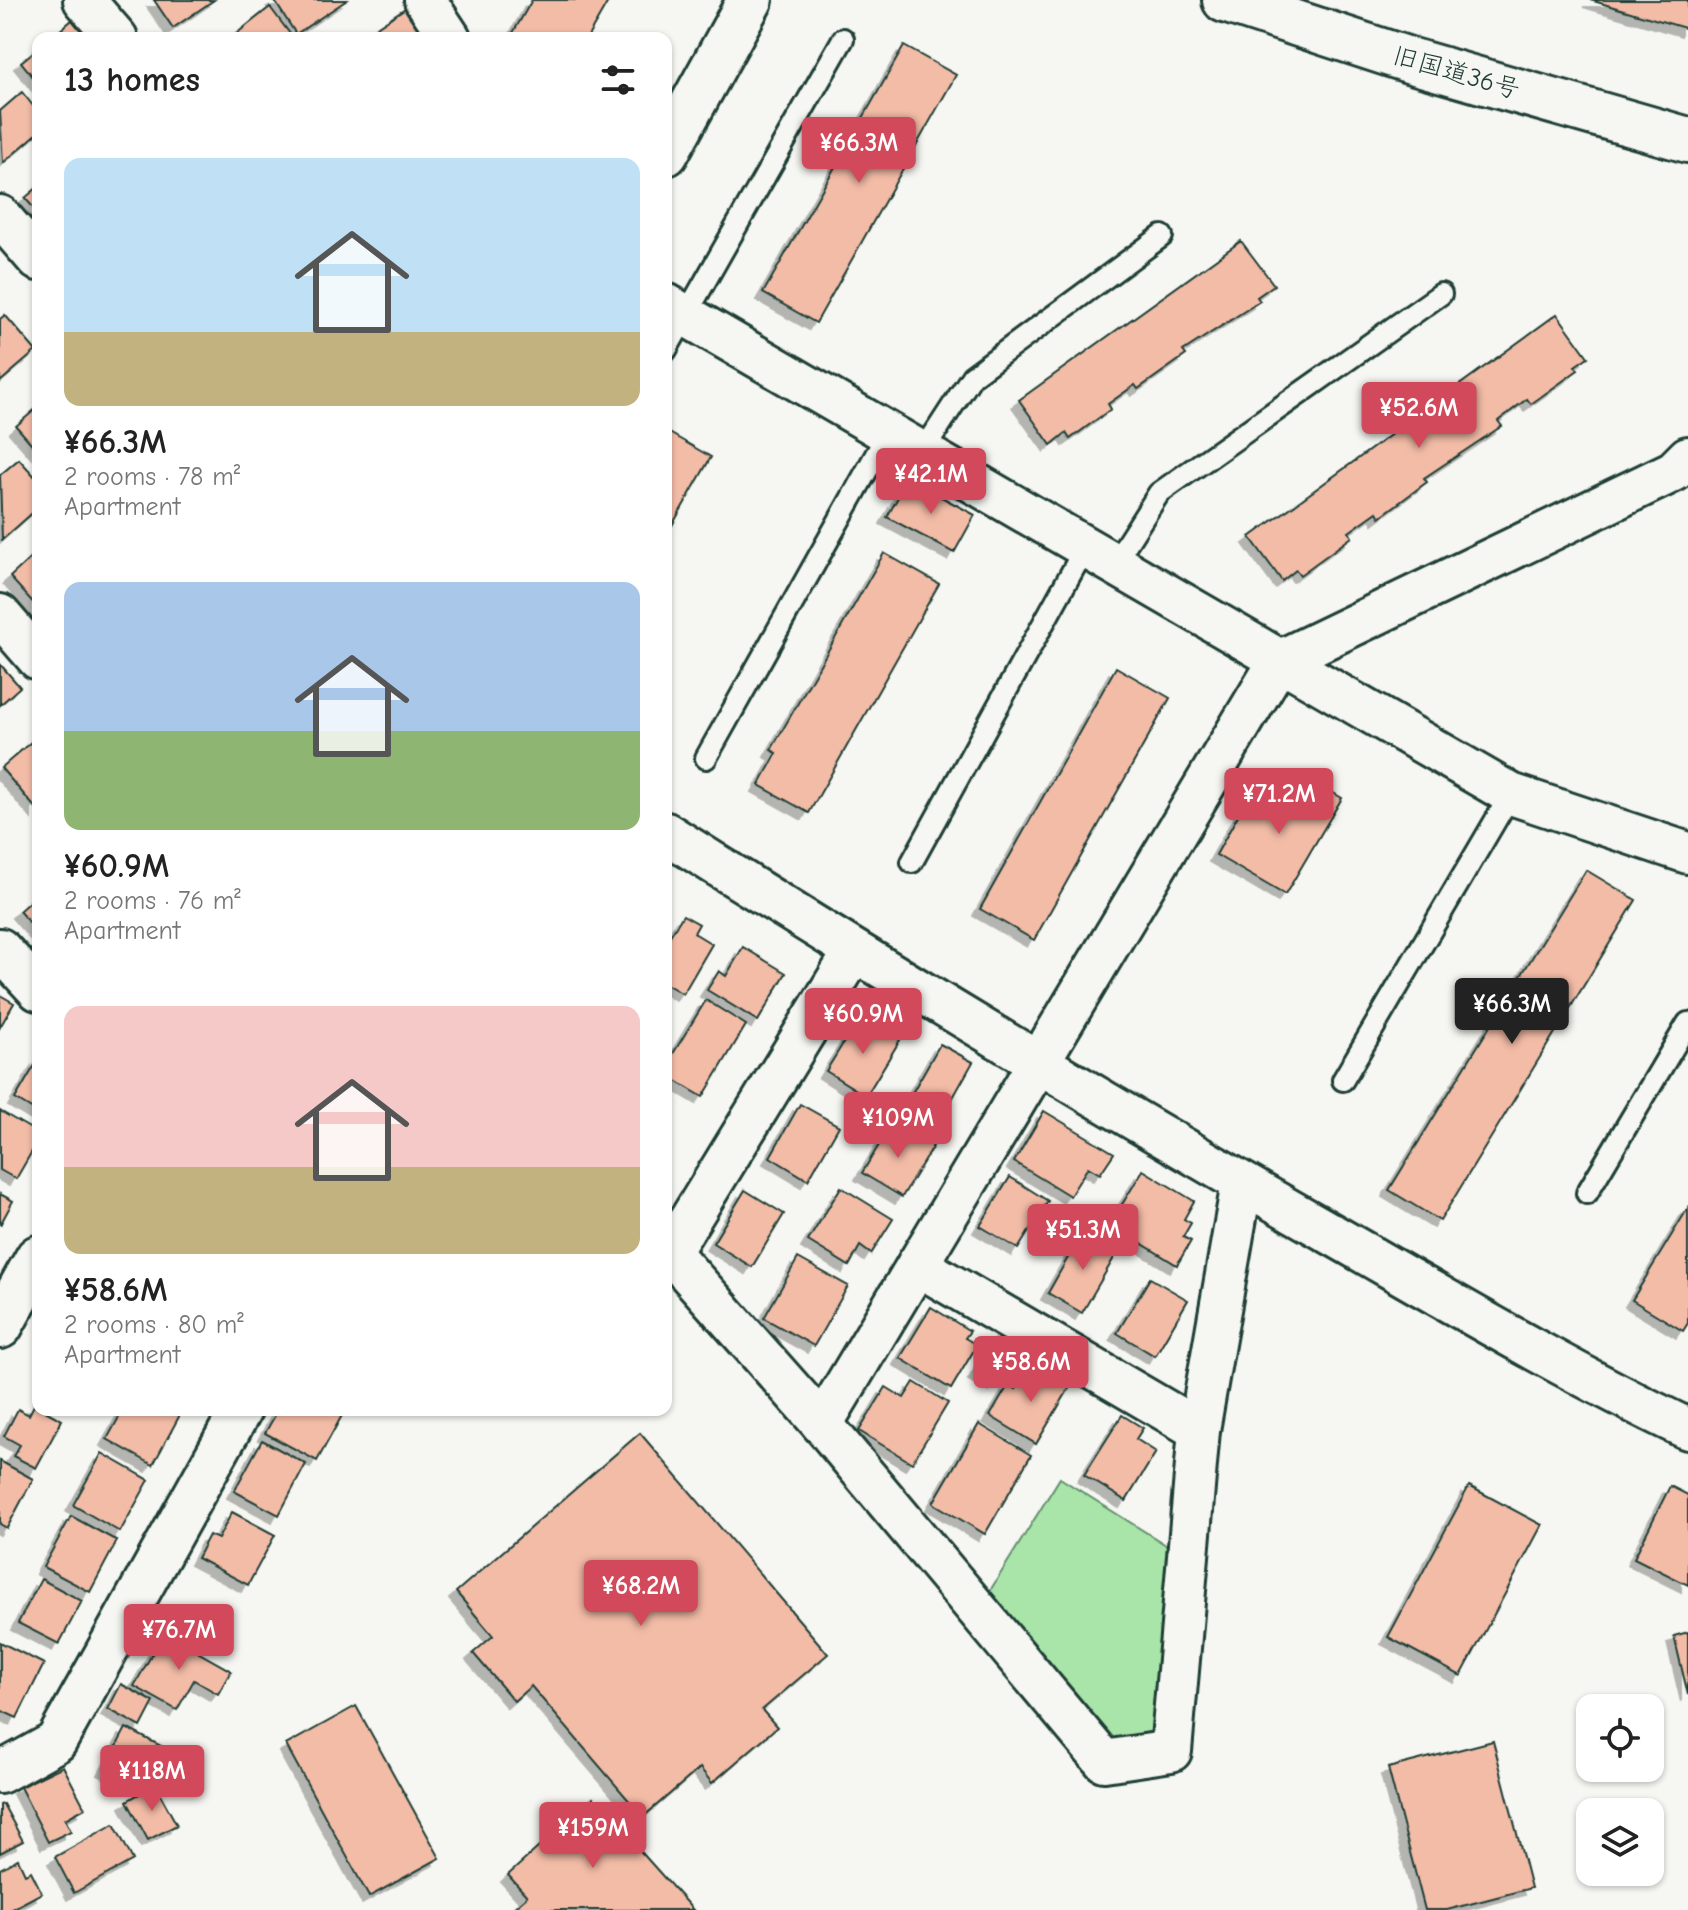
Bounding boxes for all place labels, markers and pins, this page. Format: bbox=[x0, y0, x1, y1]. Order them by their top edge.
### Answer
pin: ¥66.3M bbox=[794, 117, 924, 185]
pin: ¥52.6M bbox=[1354, 382, 1484, 450]
pin: ¥42.1M bbox=[866, 448, 996, 516]
pin: ¥71.2M bbox=[1214, 768, 1344, 836]
pin: ¥66.3M bbox=[1447, 978, 1577, 1046]
pin: ¥60.9M bbox=[798, 988, 928, 1056]
pin: ¥109M bbox=[842, 1092, 954, 1160]
pin: ¥51.3M bbox=[1018, 1204, 1148, 1272]
pin: ¥58.6M bbox=[966, 1336, 1096, 1404]
pin: ¥68.2M bbox=[576, 1560, 706, 1628]
pin: ¥76.7M bbox=[114, 1604, 244, 1672]
pin: ¥118M bbox=[96, 1745, 208, 1813]
pin: ¥159M bbox=[537, 1802, 649, 1870]

